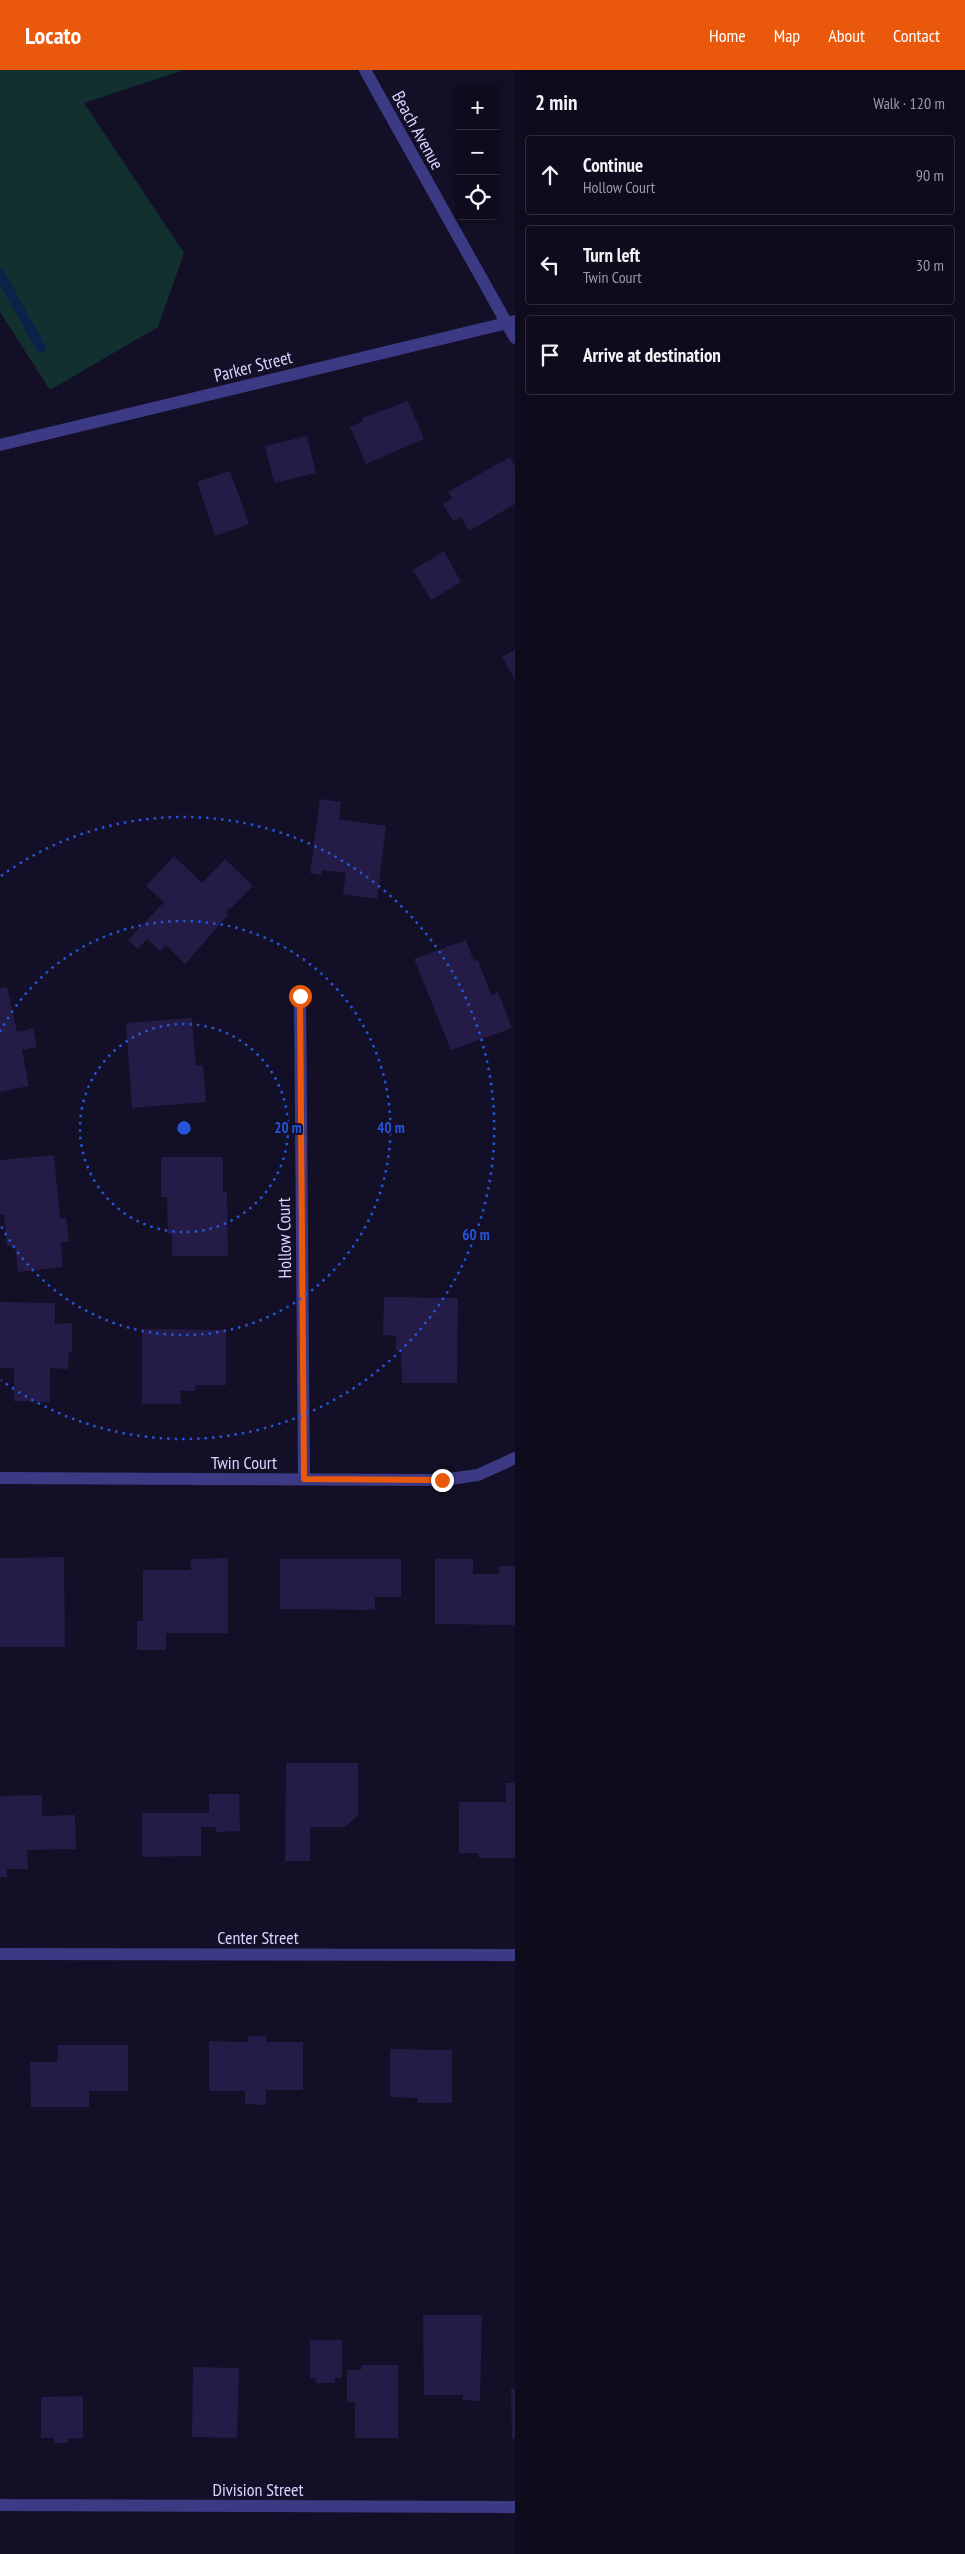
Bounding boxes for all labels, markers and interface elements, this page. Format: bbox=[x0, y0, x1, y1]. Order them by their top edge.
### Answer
text: Locato bbox=[25, 20, 81, 51]
text: Home bbox=[709, 24, 746, 47]
text: Map bbox=[774, 24, 800, 47]
text: About bbox=[828, 24, 865, 47]
text: Contact bbox=[893, 24, 940, 47]
map controls bbox=[455, 85, 500, 220]
button: + bbox=[455, 85, 500, 130]
street label: Beach Avenue bbox=[387, 87, 449, 173]
text: 2 min bbox=[535, 89, 577, 116]
text: Walk · 120 m bbox=[873, 93, 945, 113]
button: − bbox=[455, 130, 500, 175]
text: Continue bbox=[583, 153, 643, 177]
icon: ahead bbox=[536, 161, 564, 189]
text: 90 m bbox=[916, 165, 944, 185]
button: locate bbox=[455, 175, 500, 220]
text: Hollow Court bbox=[583, 177, 655, 197]
text: Turn left bbox=[583, 243, 640, 267]
icon: left bbox=[536, 251, 564, 279]
text: 30 m bbox=[916, 255, 944, 275]
text: Twin Court bbox=[583, 267, 642, 287]
icon: arrive bbox=[536, 341, 564, 369]
text: Arrive at destination bbox=[583, 343, 721, 367]
street label: Parker Street bbox=[211, 345, 295, 387]
route start bbox=[289, 985, 312, 1008]
text: 20 m bbox=[274, 1118, 302, 1137]
text: 40 m bbox=[377, 1118, 405, 1137]
centre of rings bbox=[175, 1119, 193, 1137]
street label: Hollow Court bbox=[272, 1197, 296, 1279]
text: 60 m bbox=[462, 1225, 490, 1244]
street label: Twin Court bbox=[211, 1451, 277, 1474]
route end bbox=[431, 1469, 454, 1492]
street label: Center Street bbox=[217, 1926, 299, 1949]
street label: Division Street bbox=[213, 2478, 304, 2501]

